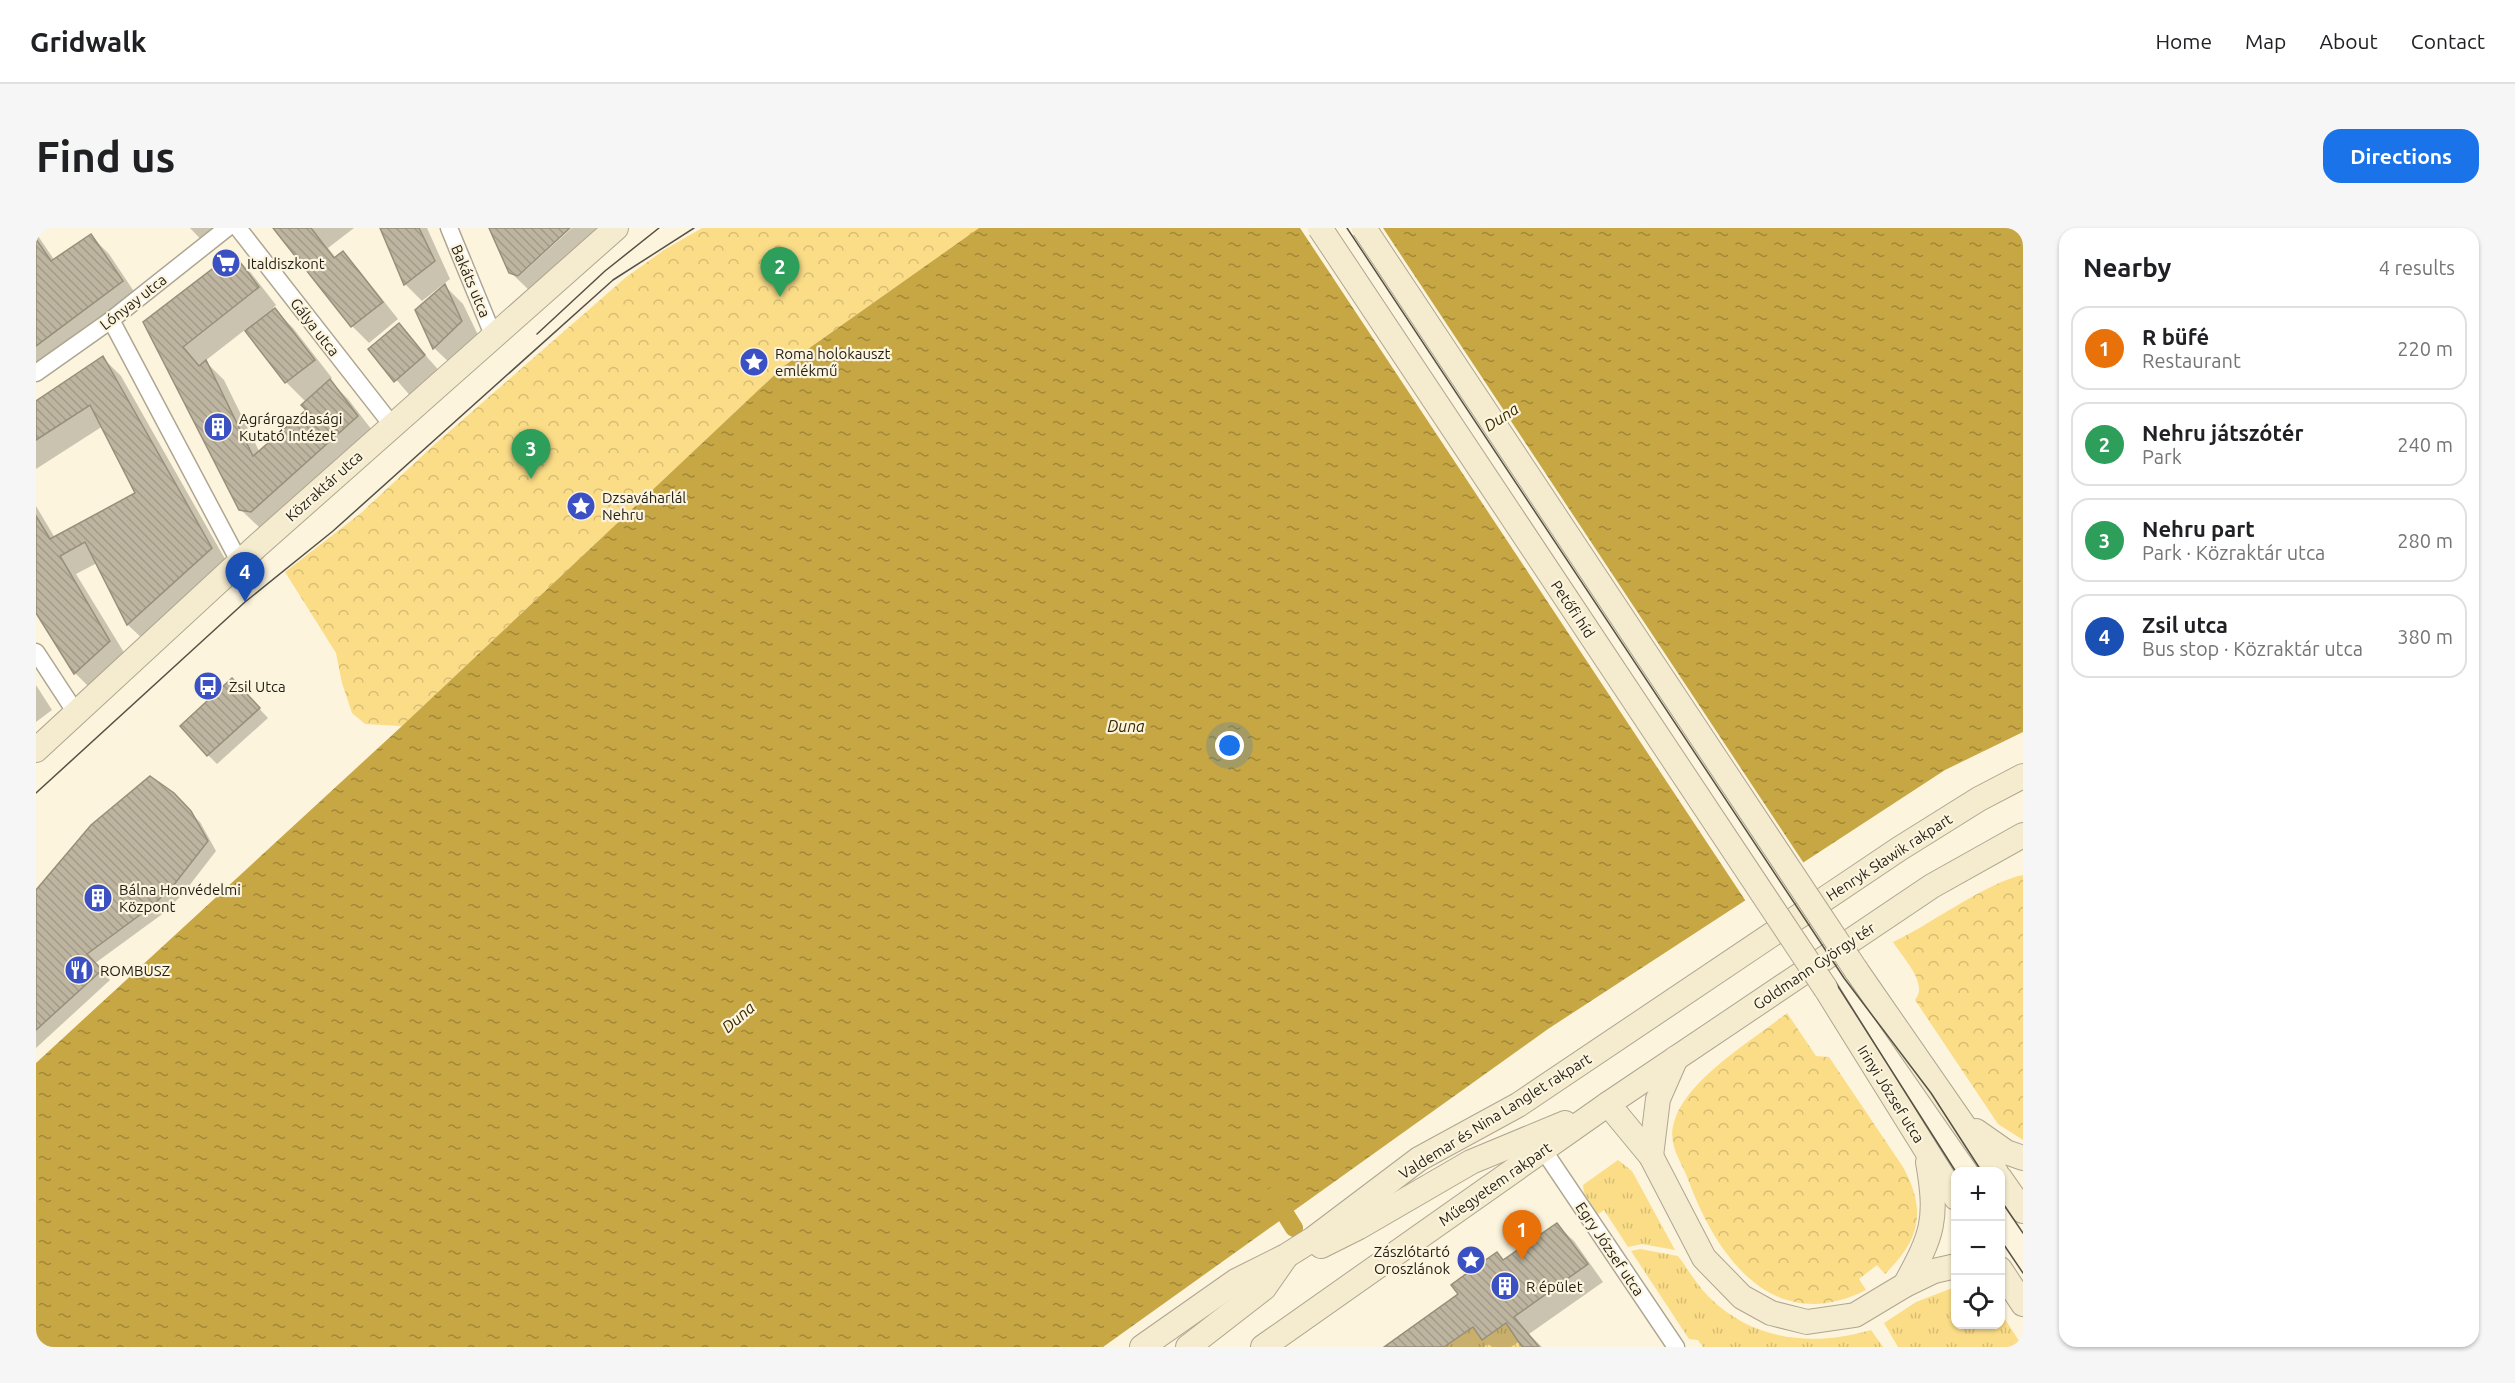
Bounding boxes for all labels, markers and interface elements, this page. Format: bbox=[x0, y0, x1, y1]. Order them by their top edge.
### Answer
text: Gridwalk bbox=[30, 26, 147, 57]
text: Home bbox=[2155, 29, 2212, 53]
text: Map bbox=[2245, 29, 2286, 53]
text: About bbox=[2319, 29, 2378, 53]
text: Contact bbox=[2411, 29, 2485, 53]
button: Directions bbox=[2323, 129, 2479, 183]
text: Find us bbox=[36, 133, 175, 180]
street label: Bakáts utca bbox=[448, 242, 494, 320]
supermarket icon: Italdiszkont bbox=[210, 247, 242, 279]
pin: 2 bbox=[760, 248, 800, 297]
text: Nearby bbox=[2083, 253, 2171, 282]
place label: Italdiszkont bbox=[247, 255, 325, 272]
text: 4 results bbox=[2379, 256, 2455, 279]
street label: Lónyay utca bbox=[96, 271, 170, 333]
street label: Gálya utca bbox=[287, 295, 343, 359]
text: R büfé bbox=[2142, 324, 2209, 349]
text: 1 bbox=[2099, 337, 2110, 360]
text: 220 m bbox=[2397, 337, 2453, 360]
place label: Roma holokauszt emlékmű bbox=[775, 345, 890, 379]
place icon: Roma holokauszt emlékmű bbox=[738, 346, 770, 378]
text: Restaurant bbox=[2142, 349, 2241, 372]
water label: Duna bbox=[1480, 399, 1522, 435]
place label: Agrárgazdasági Kutató Intézet bbox=[239, 410, 342, 444]
building icon: Agrárgazdasági Kutató Intézet bbox=[202, 411, 234, 443]
text: Nehru játszótér bbox=[2142, 420, 2303, 445]
pin: 3 bbox=[512, 430, 550, 479]
text: 2 bbox=[2099, 433, 2110, 456]
text: 240 m bbox=[2397, 433, 2453, 456]
text: Park bbox=[2142, 445, 2182, 468]
street label: Közraktár utca bbox=[282, 447, 366, 525]
place label: Dzsaváharlál Nehru bbox=[602, 489, 686, 523]
place icon: Dzsaváharlál Nehru bbox=[565, 490, 597, 522]
text: Nehru part bbox=[2142, 516, 2255, 541]
text: 3 bbox=[2099, 529, 2110, 552]
text: 280 m bbox=[2397, 529, 2453, 552]
text: Park · Közraktár utca bbox=[2142, 541, 2325, 564]
pin: 4 bbox=[226, 552, 264, 602]
street label: Petőfi híd bbox=[1548, 577, 1598, 641]
text: Zsil utca bbox=[2142, 612, 2228, 637]
text: 4 bbox=[2099, 625, 2110, 648]
text: 380 m bbox=[2397, 625, 2453, 648]
text: Bus stop · Közraktár utca bbox=[2142, 637, 2363, 660]
bus stop icon: Zsil Utca bbox=[192, 670, 224, 702]
place label: Zsil Utca bbox=[229, 678, 286, 695]
water label: Duna bbox=[1107, 717, 1145, 735]
your location bbox=[1215, 731, 1244, 760]
street label: Henryk Sławik rakpart bbox=[1823, 810, 1955, 904]
place label: Bálna Honvédelmi Központ bbox=[119, 881, 241, 915]
building icon: Bálna Honvédelmi Központ bbox=[82, 882, 114, 914]
street label: Goldmann György tér bbox=[1750, 919, 1878, 1013]
restaurant icon: ROMBUSZ bbox=[63, 954, 95, 986]
place label: ROMBUSZ bbox=[100, 962, 170, 979]
water label: Duna bbox=[718, 998, 758, 1036]
street label: Irinyi József utca bbox=[1854, 1042, 1928, 1146]
street label: Valdemar és Nina Langlet rakpart bbox=[1396, 1050, 1594, 1182]
street label: Műegyetem rakpart bbox=[1435, 1139, 1555, 1229]
map controls bbox=[1951, 1167, 2005, 1329]
button: + bbox=[1951, 1167, 2005, 1221]
street label: Egry József utca bbox=[1572, 1199, 1648, 1299]
pin: 1 bbox=[1502, 1210, 1542, 1260]
button: − bbox=[1951, 1221, 2005, 1275]
place label: Zászlótartó Oroszlánok bbox=[1374, 1243, 1450, 1277]
place icon: Zászlótartó Oroszlánok bbox=[1455, 1244, 1487, 1276]
building icon: R épület bbox=[1489, 1270, 1521, 1302]
button: locate bbox=[1951, 1275, 2005, 1329]
place label: R épület bbox=[1526, 1278, 1583, 1295]

